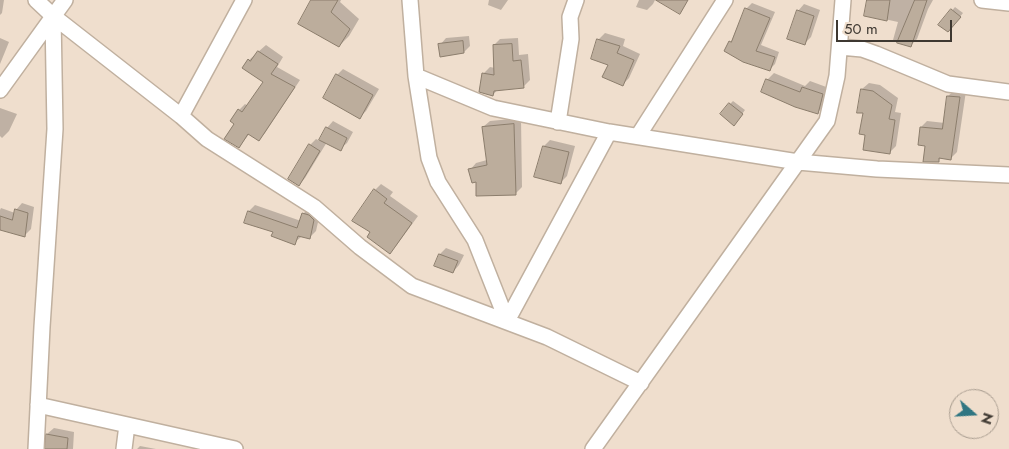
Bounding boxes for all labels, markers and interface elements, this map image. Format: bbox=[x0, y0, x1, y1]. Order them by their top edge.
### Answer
scale bar bbox=[839, 10, 955, 42]
text: 50 m bbox=[844, 18, 878, 40]
north arrow bbox=[949, 389, 999, 439]
text: N bbox=[976, 410, 999, 427]

